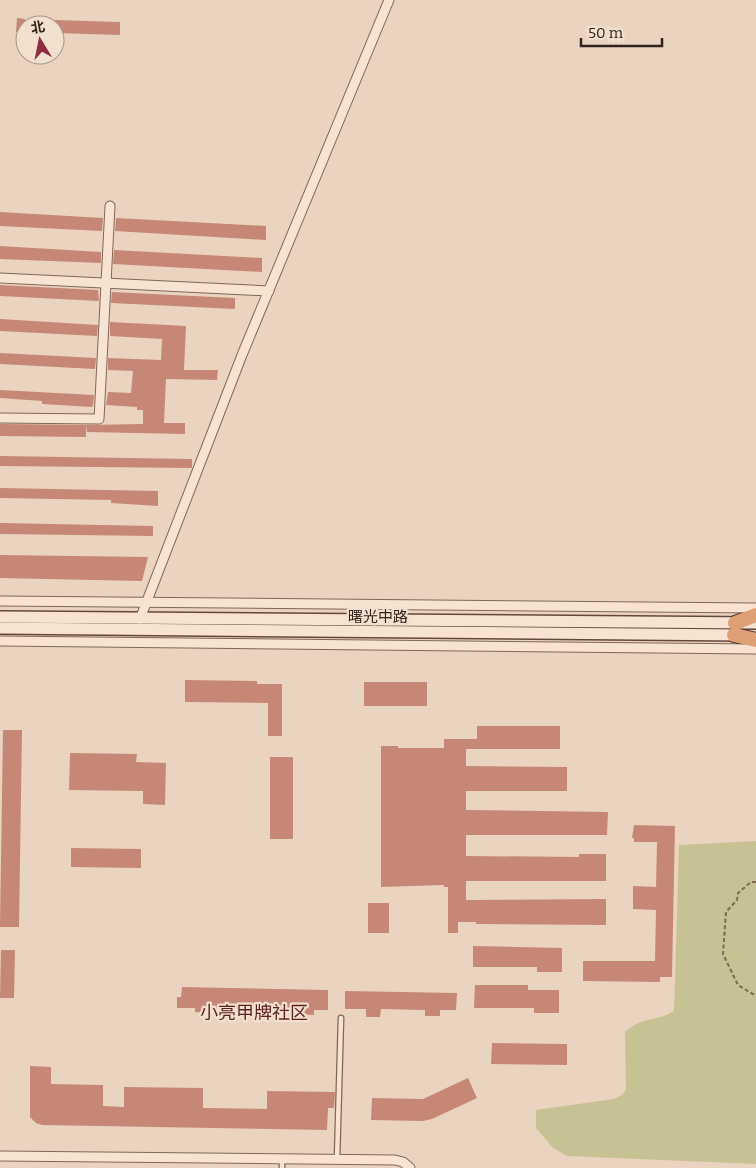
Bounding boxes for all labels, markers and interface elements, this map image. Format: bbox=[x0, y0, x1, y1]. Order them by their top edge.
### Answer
north arrow bbox=[15, 15, 65, 65]
scale bar bbox=[581, 15, 662, 47]
text: 北 bbox=[29, 18, 46, 37]
text: 50 m bbox=[588, 24, 624, 42]
street label: 曙光中路 bbox=[348, 608, 408, 626]
district label: 小亮甲牌社区 bbox=[200, 1002, 308, 1024]

